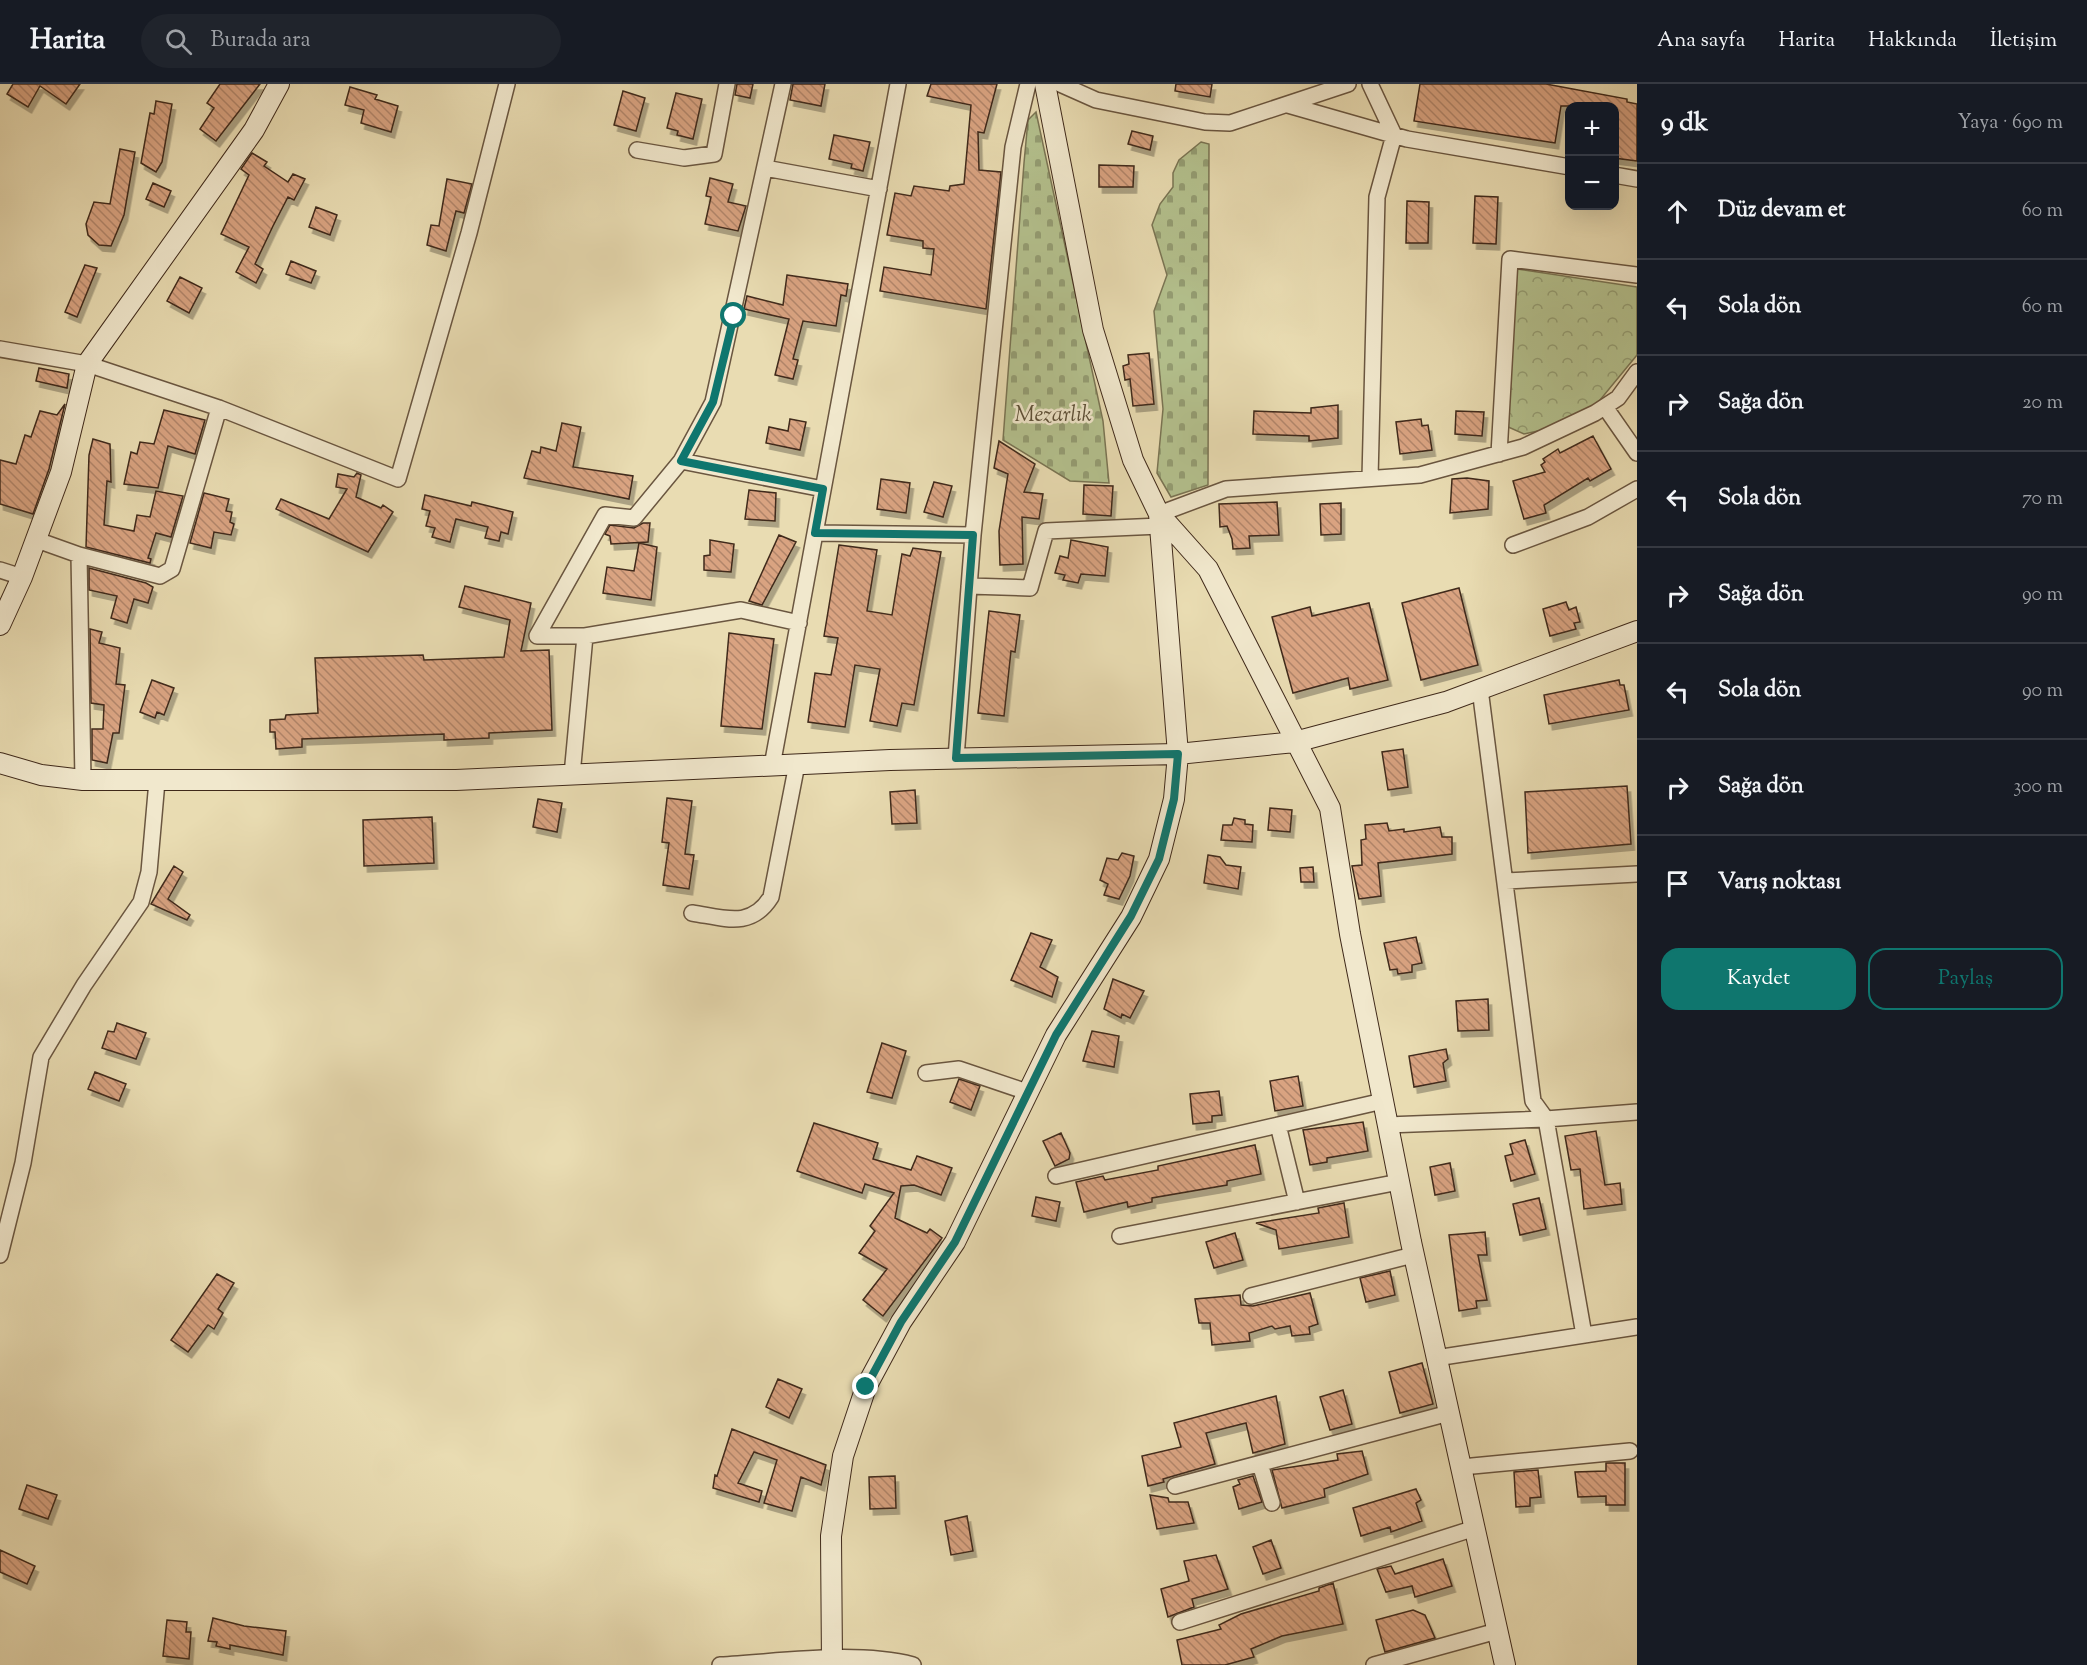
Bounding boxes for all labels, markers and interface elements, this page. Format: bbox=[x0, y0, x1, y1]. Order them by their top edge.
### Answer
search box bbox=[141, 14, 561, 68]
text: Harita bbox=[30, 21, 105, 61]
icon: search bbox=[162, 25, 195, 58]
text: Burada ara bbox=[210, 25, 311, 57]
text: Ana sayfa bbox=[1657, 26, 1746, 56]
text: Harita bbox=[1779, 26, 1835, 56]
text: Hakkında bbox=[1868, 26, 1957, 56]
text: İletişim bbox=[1990, 26, 2057, 56]
map controls bbox=[1565, 102, 1619, 210]
button: + bbox=[1565, 102, 1619, 156]
text: 9 dk bbox=[1661, 105, 1708, 142]
text: Yaya · 690 m bbox=[1957, 109, 2063, 138]
button: − bbox=[1565, 156, 1619, 210]
icon: ahead bbox=[1661, 195, 1694, 228]
text: Düz devam et bbox=[1718, 195, 1845, 227]
text: 60 m bbox=[2022, 197, 2063, 226]
icon: left bbox=[1661, 291, 1694, 324]
text: Sola dön bbox=[1718, 291, 1801, 323]
text: 60 m bbox=[2022, 293, 2063, 322]
route start bbox=[720, 302, 746, 328]
icon: right bbox=[1661, 387, 1694, 420]
text: Sağa dön bbox=[1718, 387, 1804, 419]
text: 20 m bbox=[2022, 389, 2063, 418]
park label: Mezarlık bbox=[1014, 400, 1092, 432]
icon: left bbox=[1661, 483, 1694, 516]
text: Sola dön bbox=[1718, 483, 1801, 515]
text: 70 m bbox=[2022, 485, 2063, 514]
icon: right bbox=[1661, 579, 1694, 612]
text: Sağa dön bbox=[1718, 579, 1804, 611]
text: 90 m bbox=[2022, 581, 2063, 610]
icon: left bbox=[1661, 675, 1694, 708]
text: Sola dön bbox=[1718, 675, 1801, 707]
text: 90 m bbox=[2022, 677, 2063, 706]
icon: right bbox=[1661, 771, 1694, 804]
text: Sağa dön bbox=[1718, 771, 1804, 803]
text: 300 m bbox=[2013, 773, 2063, 802]
icon: arrive bbox=[1661, 867, 1694, 900]
text: Varış noktası bbox=[1718, 867, 1841, 899]
button: Kaydet bbox=[1661, 948, 1856, 1010]
button: Paylaş bbox=[1868, 948, 2063, 1010]
route end bbox=[852, 1373, 878, 1399]

